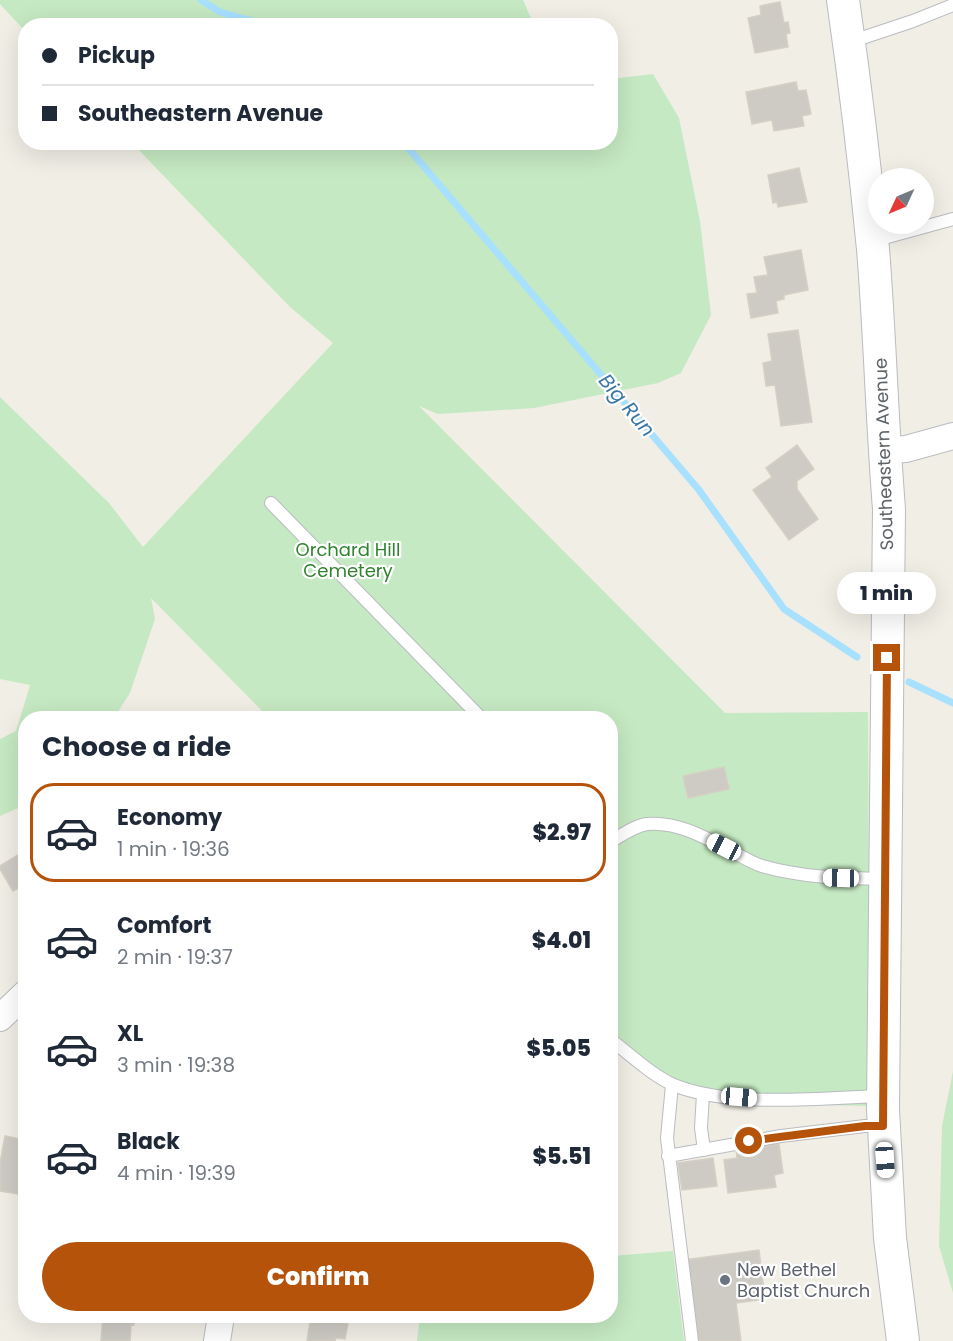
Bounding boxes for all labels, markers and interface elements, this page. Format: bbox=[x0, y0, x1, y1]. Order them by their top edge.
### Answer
text: Pickup bbox=[78, 40, 155, 71]
text: Southeastern Avenue bbox=[78, 98, 323, 129]
north arrow bbox=[868, 168, 934, 234]
map controls bbox=[868, 168, 934, 234]
street label: Southeastern Avenue bbox=[868, 357, 899, 551]
water label: Big Run bbox=[592, 367, 662, 443]
park label: Orchard Hill Cemetery bbox=[296, 537, 400, 583]
callout: 1 min bbox=[838, 571, 936, 613]
text: 1 min bbox=[860, 579, 913, 607]
route end bbox=[873, 644, 900, 671]
text: Choose a ride bbox=[42, 728, 231, 765]
text: Economy bbox=[117, 802, 222, 833]
icon: car bbox=[45, 806, 99, 860]
text: $2.97 bbox=[532, 817, 591, 848]
car bbox=[704, 831, 744, 863]
text: 1 min · 19:36 bbox=[117, 835, 230, 863]
car bbox=[823, 869, 859, 887]
text: Comfort bbox=[117, 910, 211, 941]
icon: car bbox=[45, 914, 99, 968]
text: $4.01 bbox=[532, 925, 591, 956]
text: 2 min · 19:37 bbox=[117, 943, 233, 971]
text: XL bbox=[117, 1018, 143, 1049]
icon: car bbox=[45, 1022, 99, 1076]
text: $5.05 bbox=[527, 1033, 591, 1064]
text: 3 min · 19:38 bbox=[117, 1051, 235, 1079]
car bbox=[720, 1086, 758, 1108]
text: Black bbox=[117, 1126, 180, 1157]
route start bbox=[735, 1127, 762, 1154]
icon: car bbox=[45, 1130, 99, 1184]
text: $5.51 bbox=[533, 1141, 591, 1172]
car bbox=[875, 1141, 895, 1179]
text: 4 min · 19:39 bbox=[117, 1159, 236, 1187]
button: Confirm bbox=[42, 1242, 594, 1311]
place label: New Bethel Baptist Church bbox=[737, 1257, 870, 1303]
marker: New Bethel Baptist Church bbox=[718, 1273, 732, 1287]

